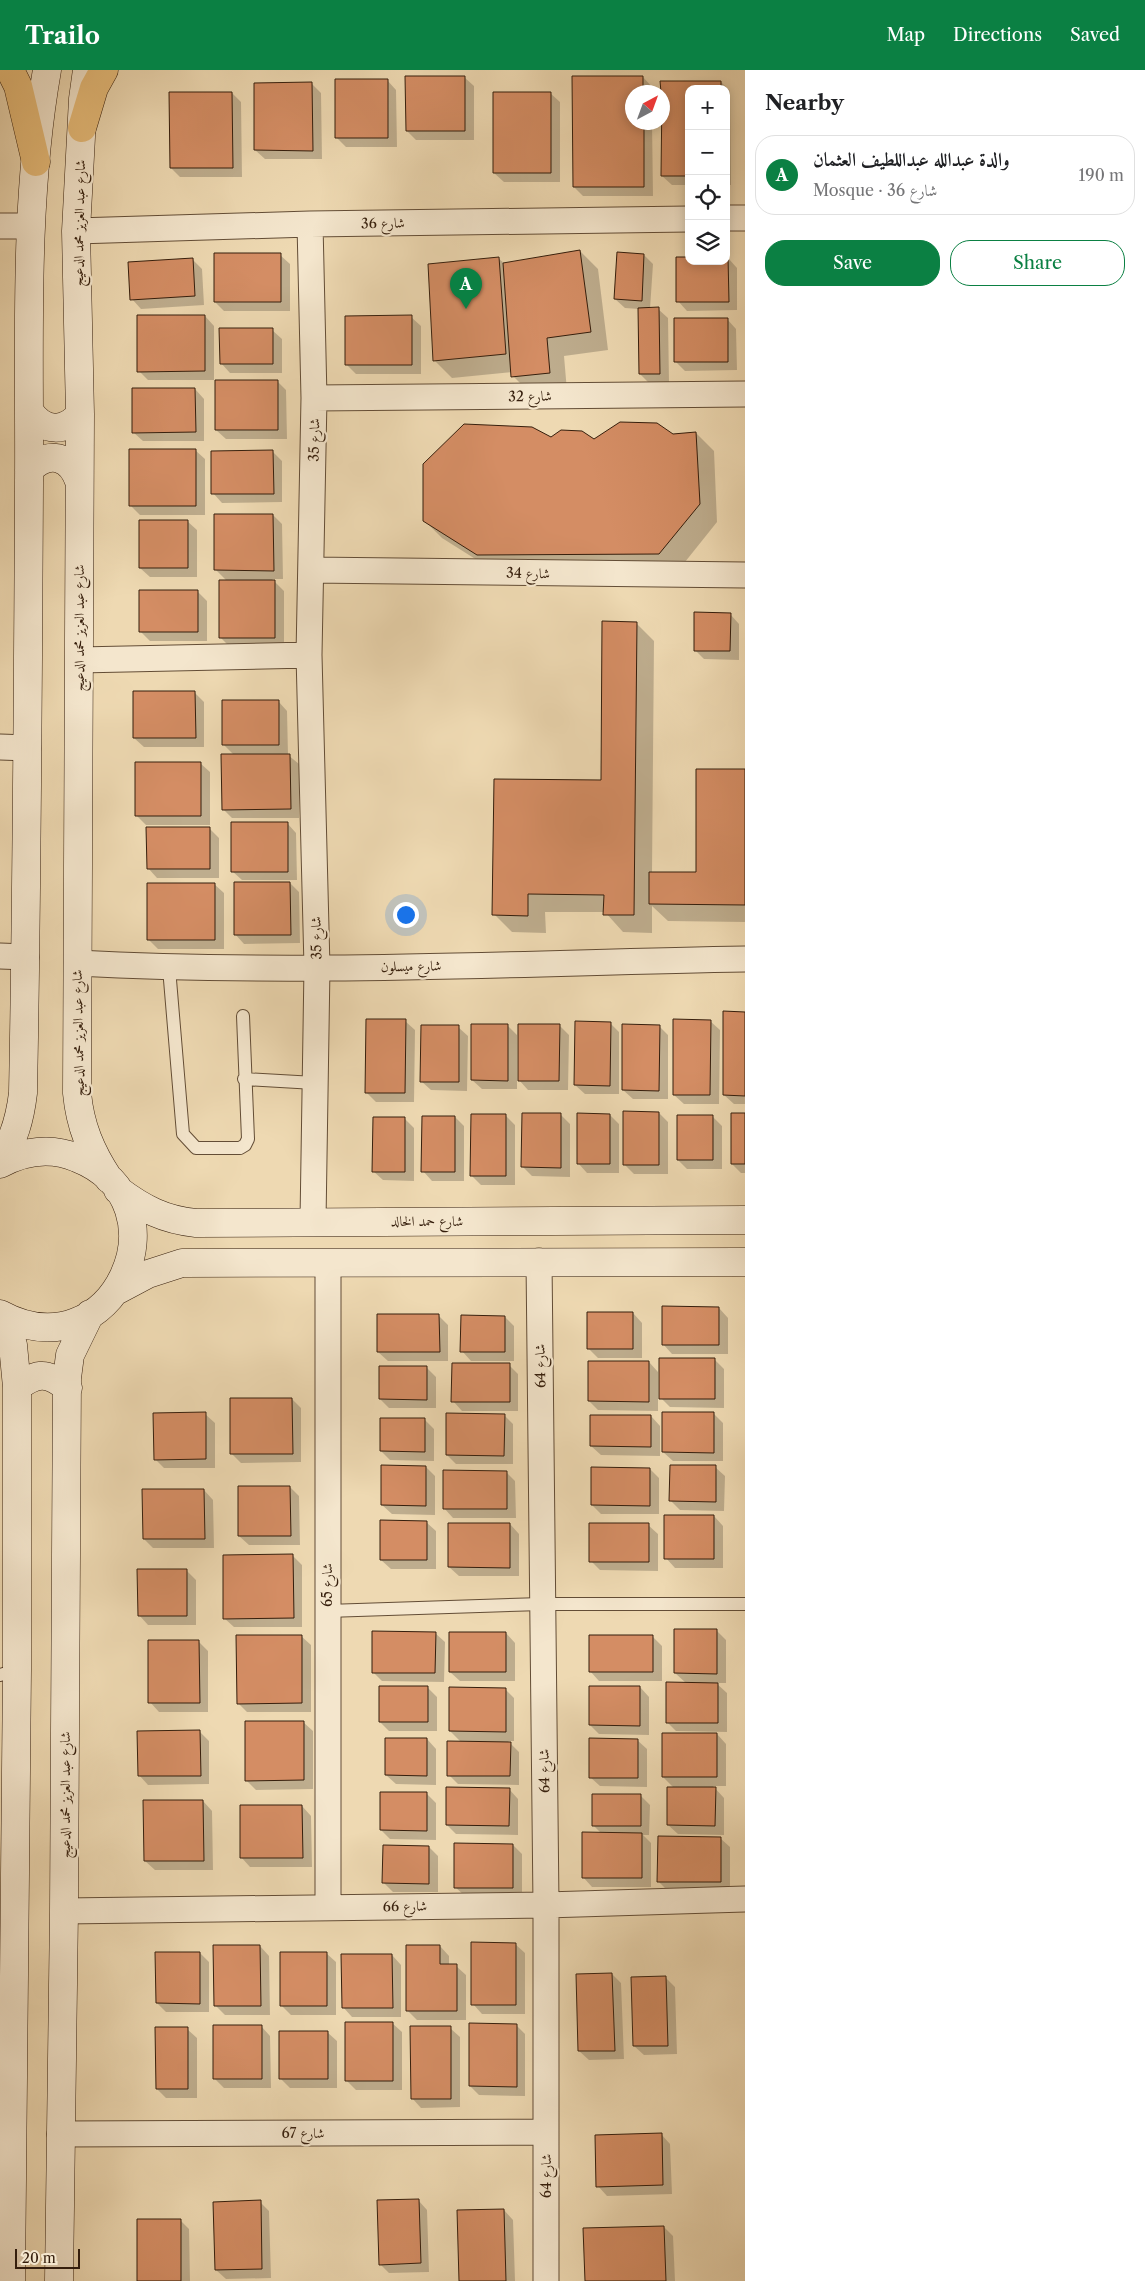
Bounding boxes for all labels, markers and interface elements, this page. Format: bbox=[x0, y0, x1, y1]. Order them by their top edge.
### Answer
text: Trailo bbox=[25, 21, 100, 50]
text: Map bbox=[886, 24, 925, 46]
text: Directions bbox=[953, 24, 1042, 46]
text: Saved bbox=[1070, 24, 1120, 46]
north arrow bbox=[625, 85, 670, 130]
map controls bbox=[685, 85, 730, 265]
button: + bbox=[685, 85, 730, 130]
text: Nearby bbox=[765, 90, 844, 115]
button: − bbox=[685, 130, 730, 175]
text: والدة عبدالله عبداللطيف العثمان bbox=[813, 148, 1010, 171]
street label: شارع عبد العزيز محمد الدعيج bbox=[69, 159, 93, 287]
text: A bbox=[776, 165, 788, 185]
text: 190 m bbox=[1079, 165, 1124, 185]
button: locate bbox=[685, 175, 730, 220]
text: Mosque · شارع 36 bbox=[813, 180, 937, 200]
street label: شارع 36 bbox=[361, 214, 405, 235]
button: layers bbox=[685, 220, 730, 265]
button: Save bbox=[765, 240, 940, 286]
button: Share bbox=[950, 240, 1125, 286]
pin: A bbox=[450, 268, 482, 309]
street label: شارع 32 bbox=[508, 387, 552, 408]
street label: شارع 35 bbox=[305, 418, 326, 462]
street label: شارع 34 bbox=[506, 564, 550, 585]
street label: شارع عبد العزيز محمد الدعيج bbox=[70, 565, 92, 691]
your location bbox=[393, 902, 419, 928]
street label: شارع 35 bbox=[307, 916, 328, 960]
street label: شارع ميسلون bbox=[380, 956, 442, 979]
street label: شارع عبد العزيز محمد الدعيج bbox=[68, 969, 92, 1097]
street label: شارع حمد الخالد bbox=[391, 1212, 463, 1233]
street label: شارع 64 bbox=[531, 1344, 552, 1388]
street label: شارع 65 bbox=[318, 1563, 339, 1607]
street label: شارع عبد العزيز محمد الدعيج bbox=[56, 1732, 78, 1858]
street label: شارع 64 bbox=[535, 1749, 556, 1793]
street label: شارع 66 bbox=[383, 1897, 427, 1918]
street label: شارع 67 bbox=[282, 2124, 325, 2145]
street label: شارع 64 bbox=[537, 2154, 558, 2198]
scale bar bbox=[15, 2246, 80, 2269]
text: 20 m bbox=[22, 2249, 56, 2267]

